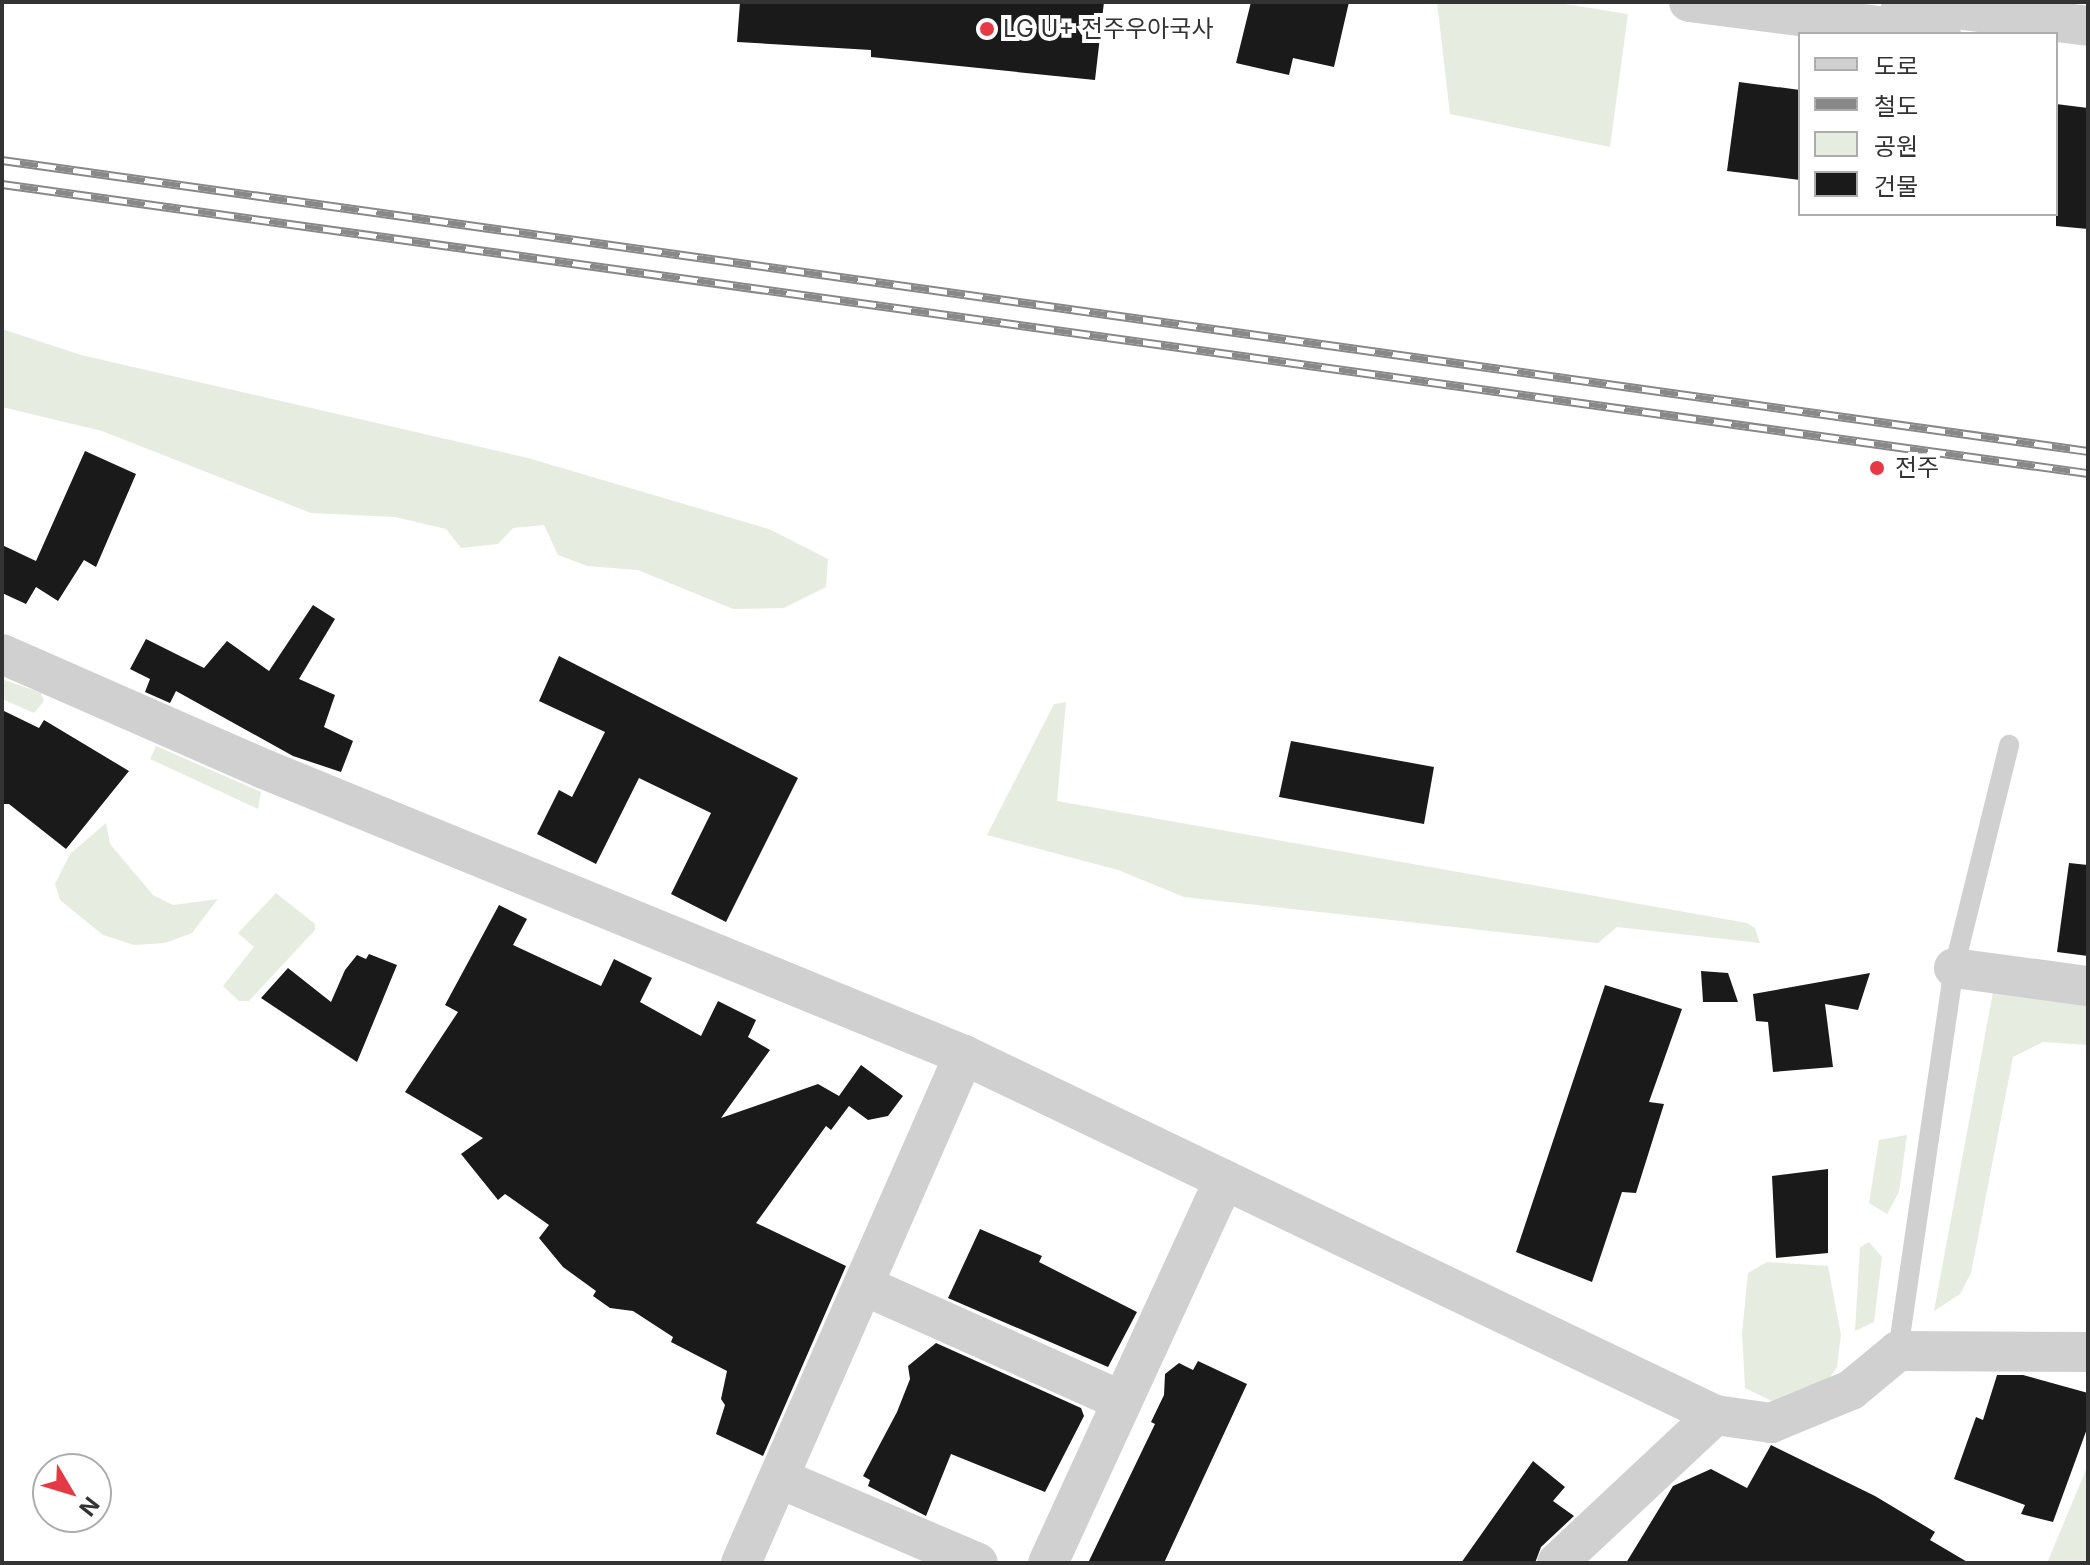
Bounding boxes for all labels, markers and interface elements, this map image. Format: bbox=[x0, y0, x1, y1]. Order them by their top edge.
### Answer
place label: LG U+ 전주우아국사 bbox=[1003, 15, 1214, 43]
marker: LG U+ 전주우아국사 bbox=[978, 20, 996, 38]
legend bbox=[1798, 32, 2058, 216]
text: 도로 bbox=[1874, 52, 1918, 81]
text: 철도 bbox=[1874, 92, 1918, 121]
text: 공원 bbox=[1874, 132, 1918, 161]
text: 건물 bbox=[1874, 172, 1918, 201]
place label: 전주 bbox=[1895, 454, 1939, 482]
marker: 전주 bbox=[1866, 457, 1888, 479]
north arrow bbox=[32, 1453, 112, 1533]
text: N bbox=[74, 1492, 105, 1521]

